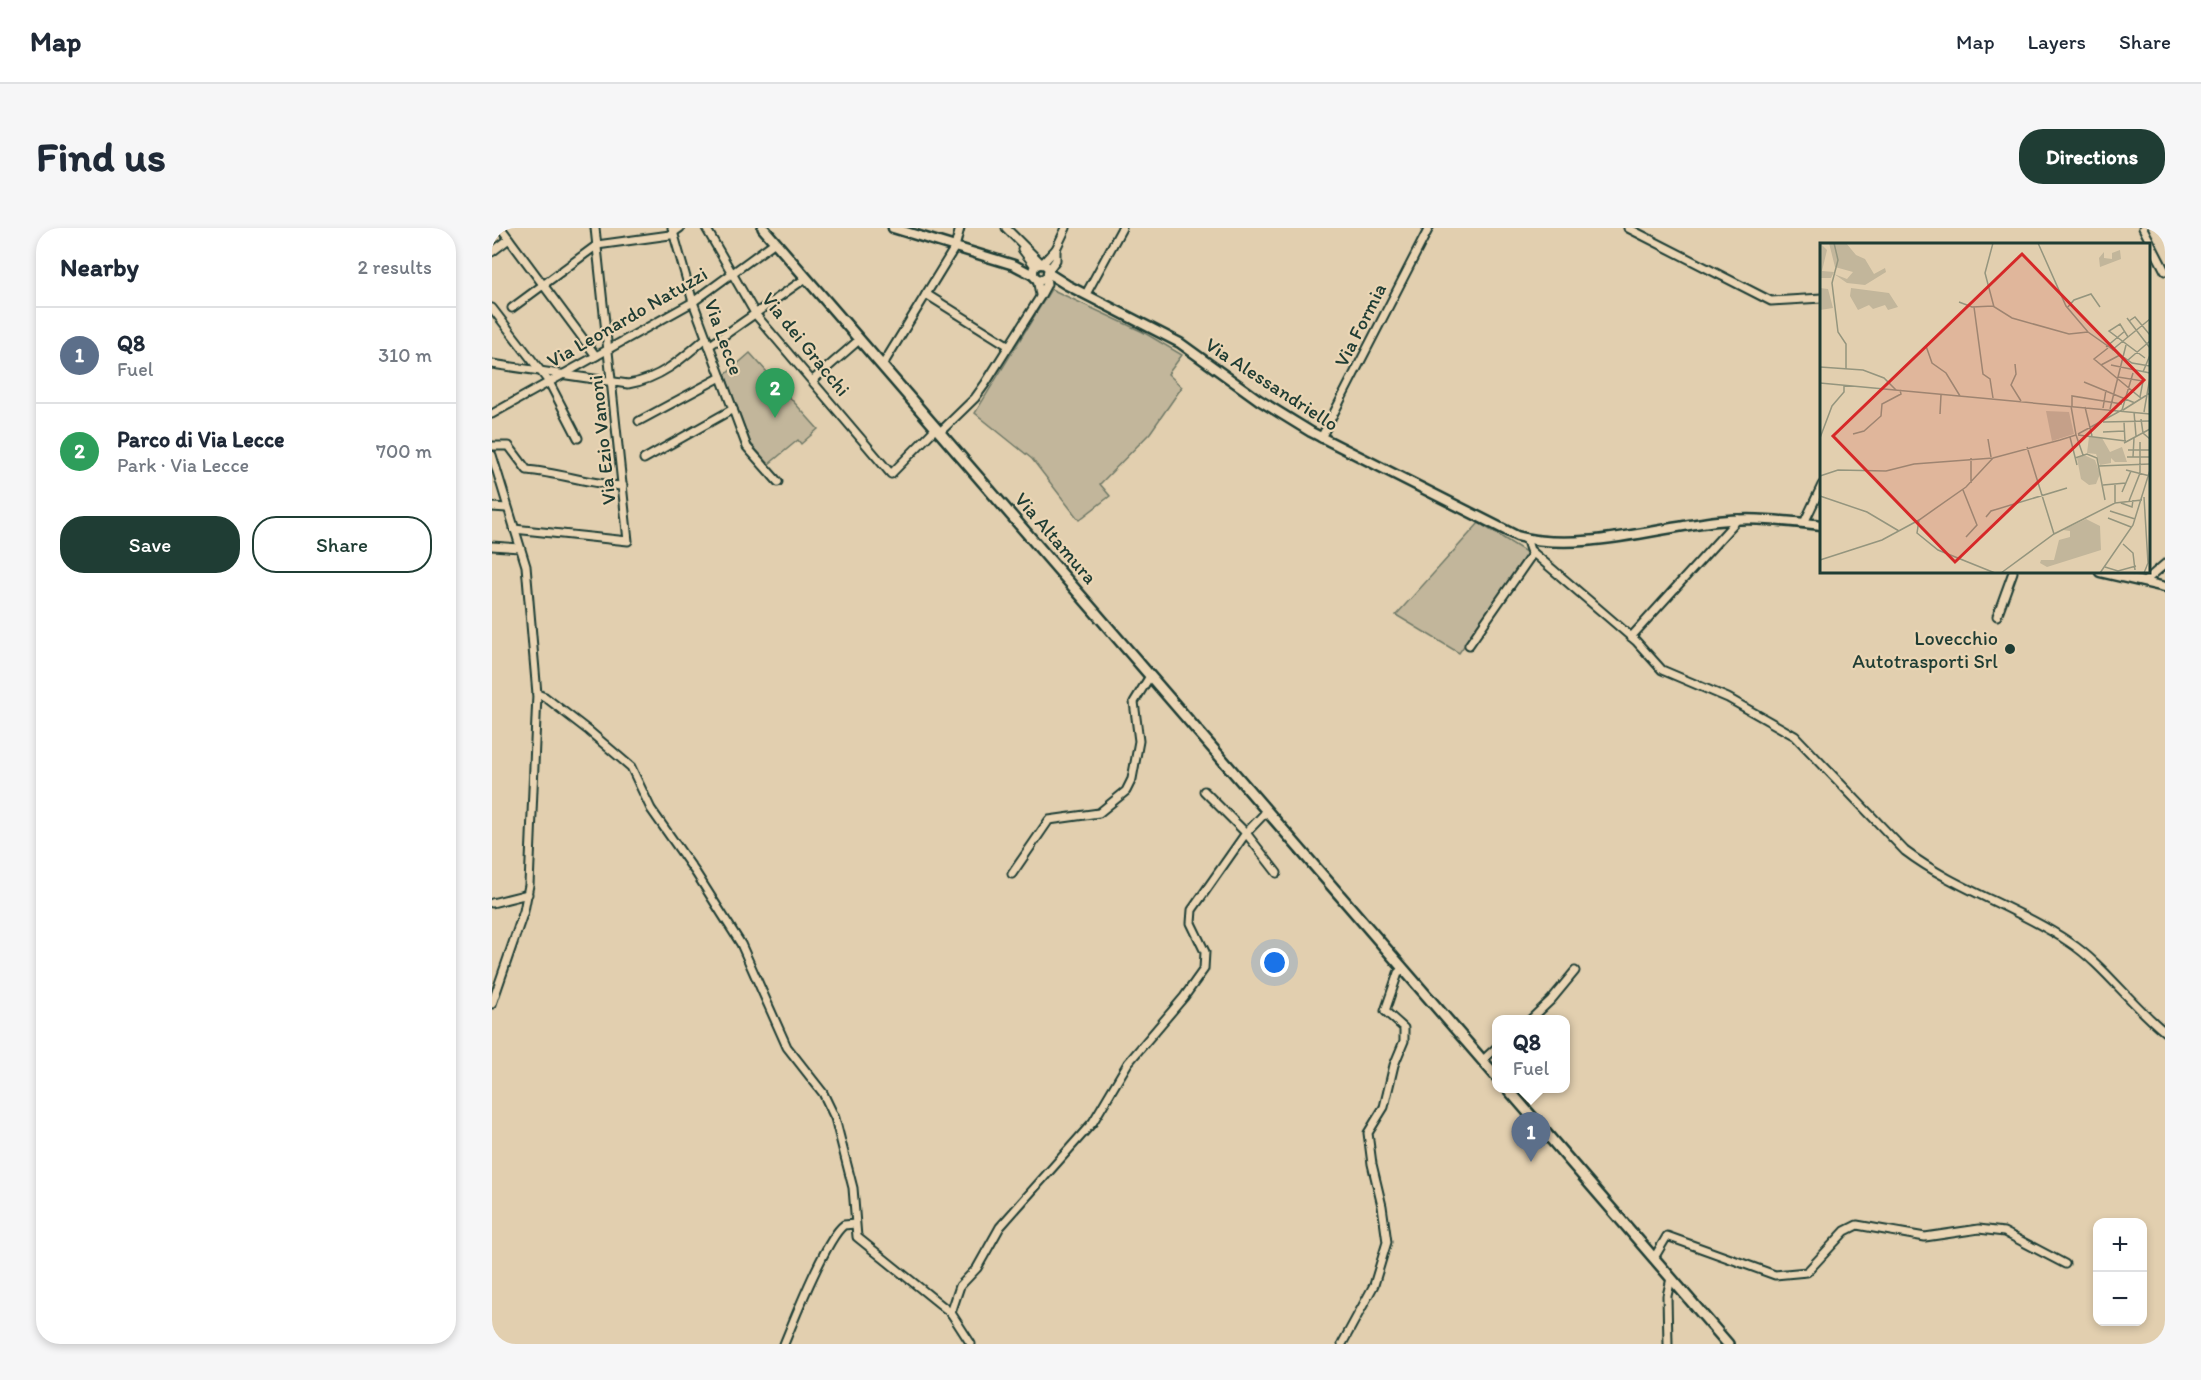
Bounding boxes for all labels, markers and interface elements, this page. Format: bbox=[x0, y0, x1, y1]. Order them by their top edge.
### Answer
text: Map bbox=[30, 24, 81, 58]
text: Map bbox=[1956, 29, 1995, 54]
text: Layers bbox=[2028, 29, 2086, 54]
text: Share bbox=[2119, 29, 2171, 54]
button: Directions bbox=[2019, 129, 2165, 184]
text: Find us bbox=[36, 131, 166, 182]
inset map bbox=[1820, 243, 2150, 573]
text: Nearby bbox=[60, 251, 139, 283]
text: 2 results bbox=[358, 255, 432, 279]
street label: Via Leonardo Natuzzi bbox=[543, 261, 711, 373]
street label: Via Formia bbox=[1329, 279, 1391, 371]
street label: Via dei Gracchi bbox=[757, 287, 855, 401]
street label: Via Lecce bbox=[699, 296, 749, 378]
text: Q8 bbox=[117, 330, 145, 357]
street label: Via Alessandriello bbox=[1201, 332, 1343, 436]
text: 1 bbox=[75, 343, 84, 367]
text: 310 m bbox=[378, 343, 432, 367]
text: Fuel bbox=[117, 357, 153, 381]
pin: 2 bbox=[756, 368, 794, 418]
street label: Via Ezio Vanoni bbox=[583, 374, 621, 506]
text: Parco di Via Lecce bbox=[117, 426, 285, 453]
text: 2 bbox=[74, 439, 85, 463]
text: 700 m bbox=[376, 439, 432, 463]
text: Park · Via Lecce bbox=[117, 453, 249, 477]
street label: Via Altamura bbox=[1010, 487, 1102, 589]
button: Save bbox=[60, 516, 240, 573]
button: Share bbox=[252, 516, 432, 573]
place label: Lovecchio Autotrasporti Srl bbox=[1852, 626, 1998, 673]
marker: Lovecchio Autotrasporti Srl bbox=[2003, 642, 2017, 656]
your location bbox=[1260, 948, 1289, 977]
popup bbox=[1492, 1015, 1570, 1093]
text: Q8 bbox=[1513, 1029, 1541, 1056]
text: Fuel bbox=[1513, 1056, 1549, 1080]
pin: 1 bbox=[1512, 1112, 1550, 1162]
map controls bbox=[2093, 1218, 2147, 1326]
button: + bbox=[2093, 1218, 2147, 1272]
button: − bbox=[2093, 1272, 2147, 1326]

